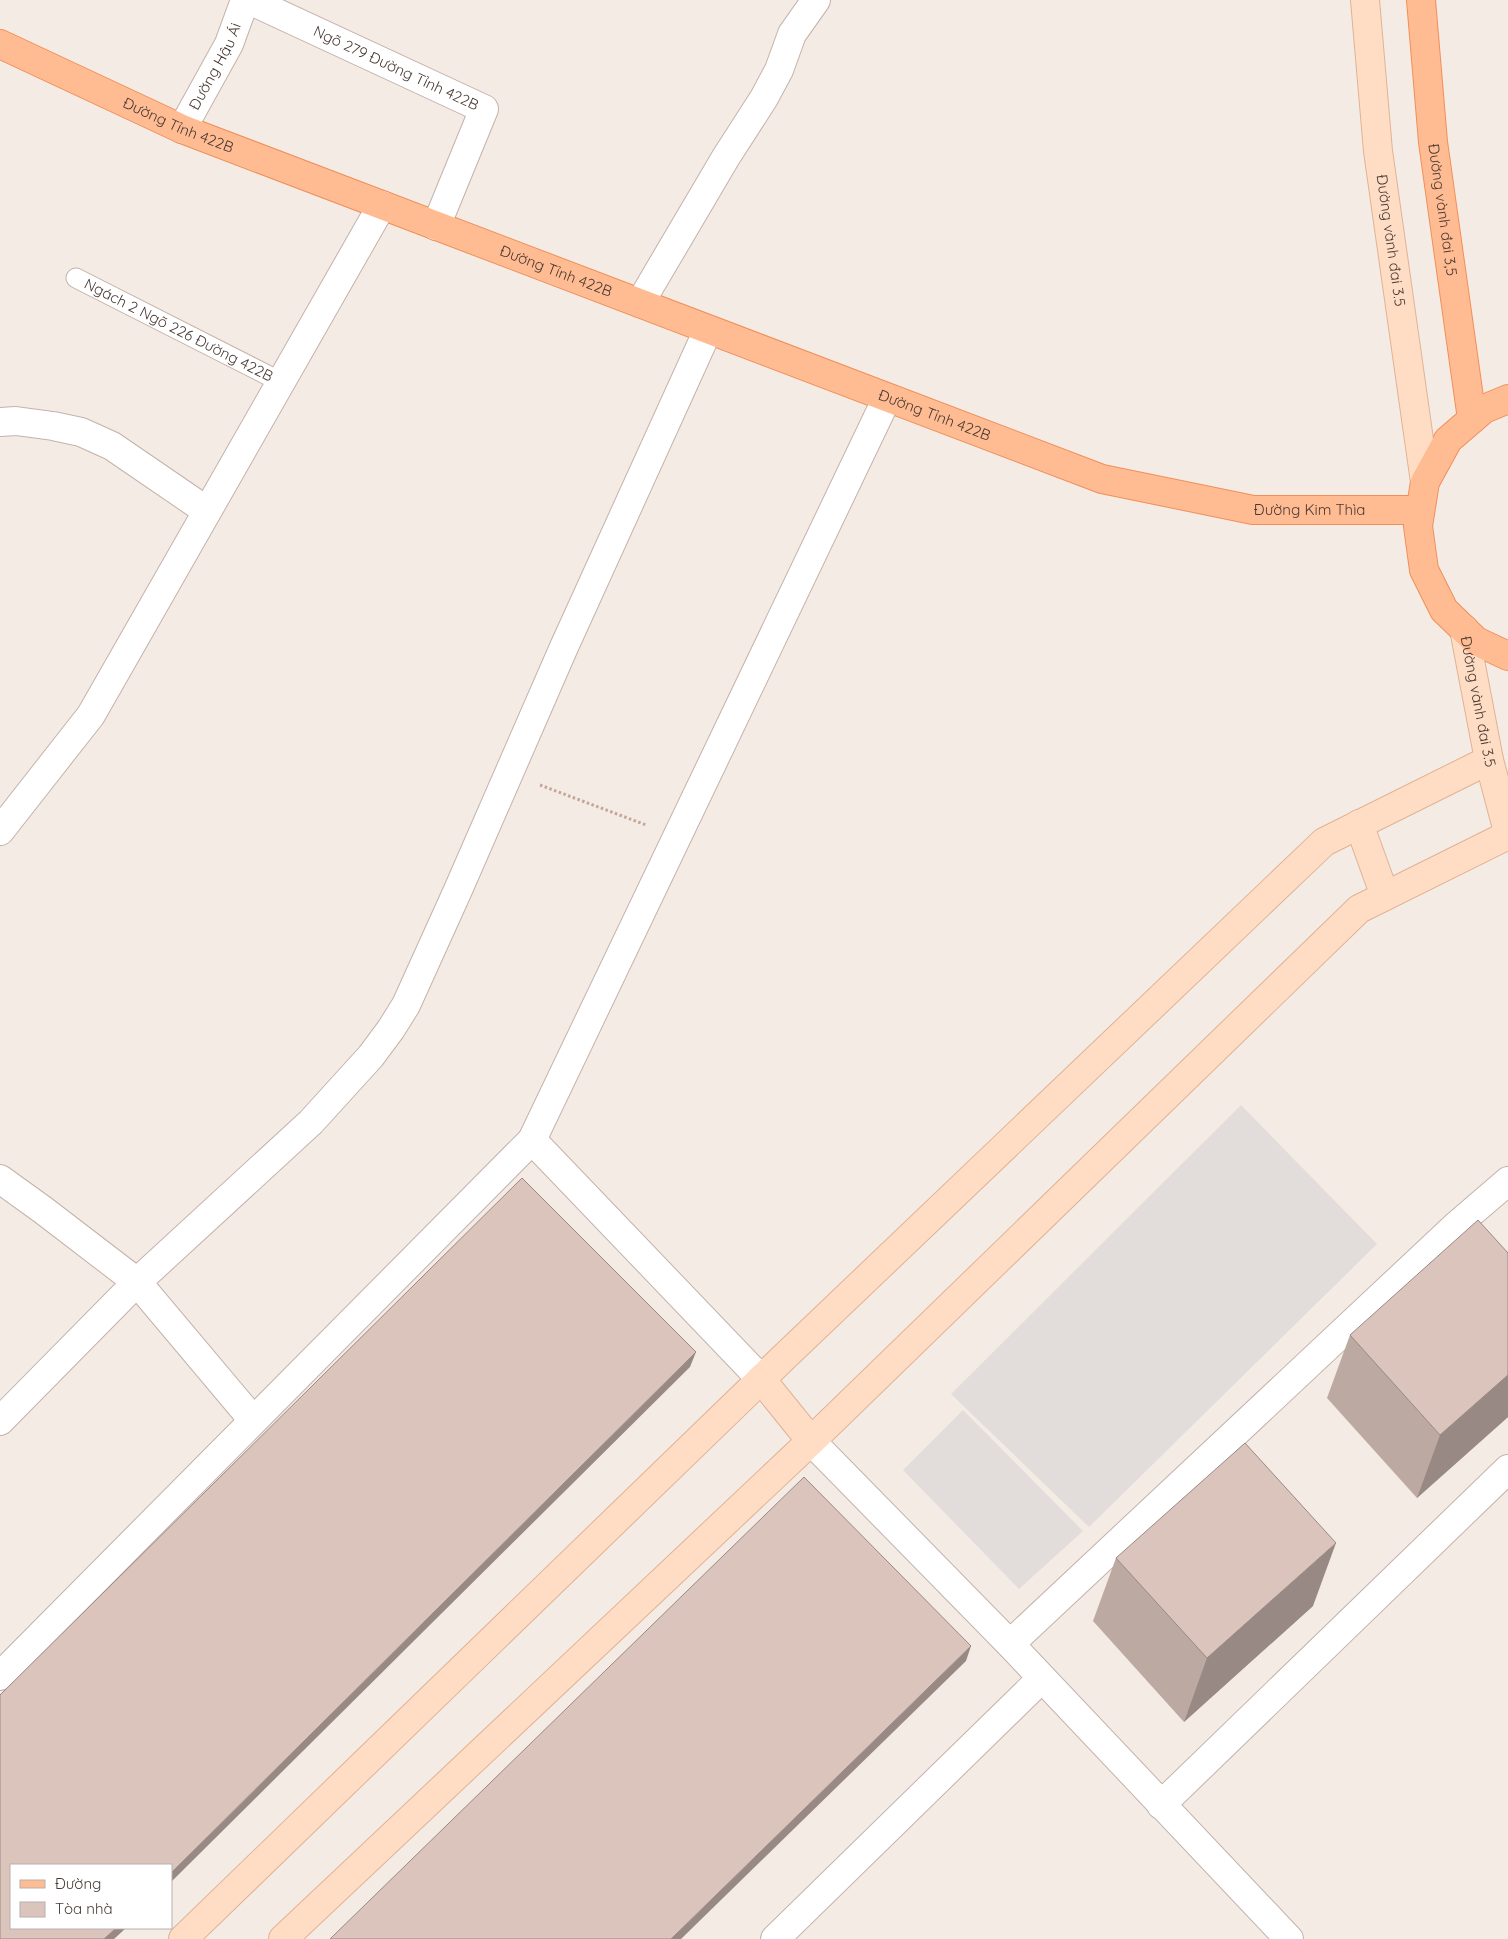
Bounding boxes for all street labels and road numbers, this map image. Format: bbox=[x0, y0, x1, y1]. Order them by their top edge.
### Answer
street label: Đường Hậu Ái bbox=[184, 20, 245, 113]
street label: Ngõ 279 Đường Tỉnh 422B bbox=[310, 21, 482, 114]
street label: Đường Tỉnh 422B bbox=[120, 93, 237, 157]
street label: Đường vành đai 3,5 bbox=[1424, 142, 1462, 277]
street label: Đường vành đai 3.5 bbox=[1372, 173, 1410, 308]
street label: Đường Tỉnh 422B bbox=[497, 241, 615, 301]
street label: Ngách 2 Ngõ 226 Đường 422B bbox=[81, 274, 277, 386]
street label: Đường Tỉnh 422B bbox=[876, 385, 994, 445]
street label: Đường Kim Thìa bbox=[1254, 500, 1365, 519]
street label: Đường vành đai 3.5 bbox=[1457, 634, 1501, 769]

